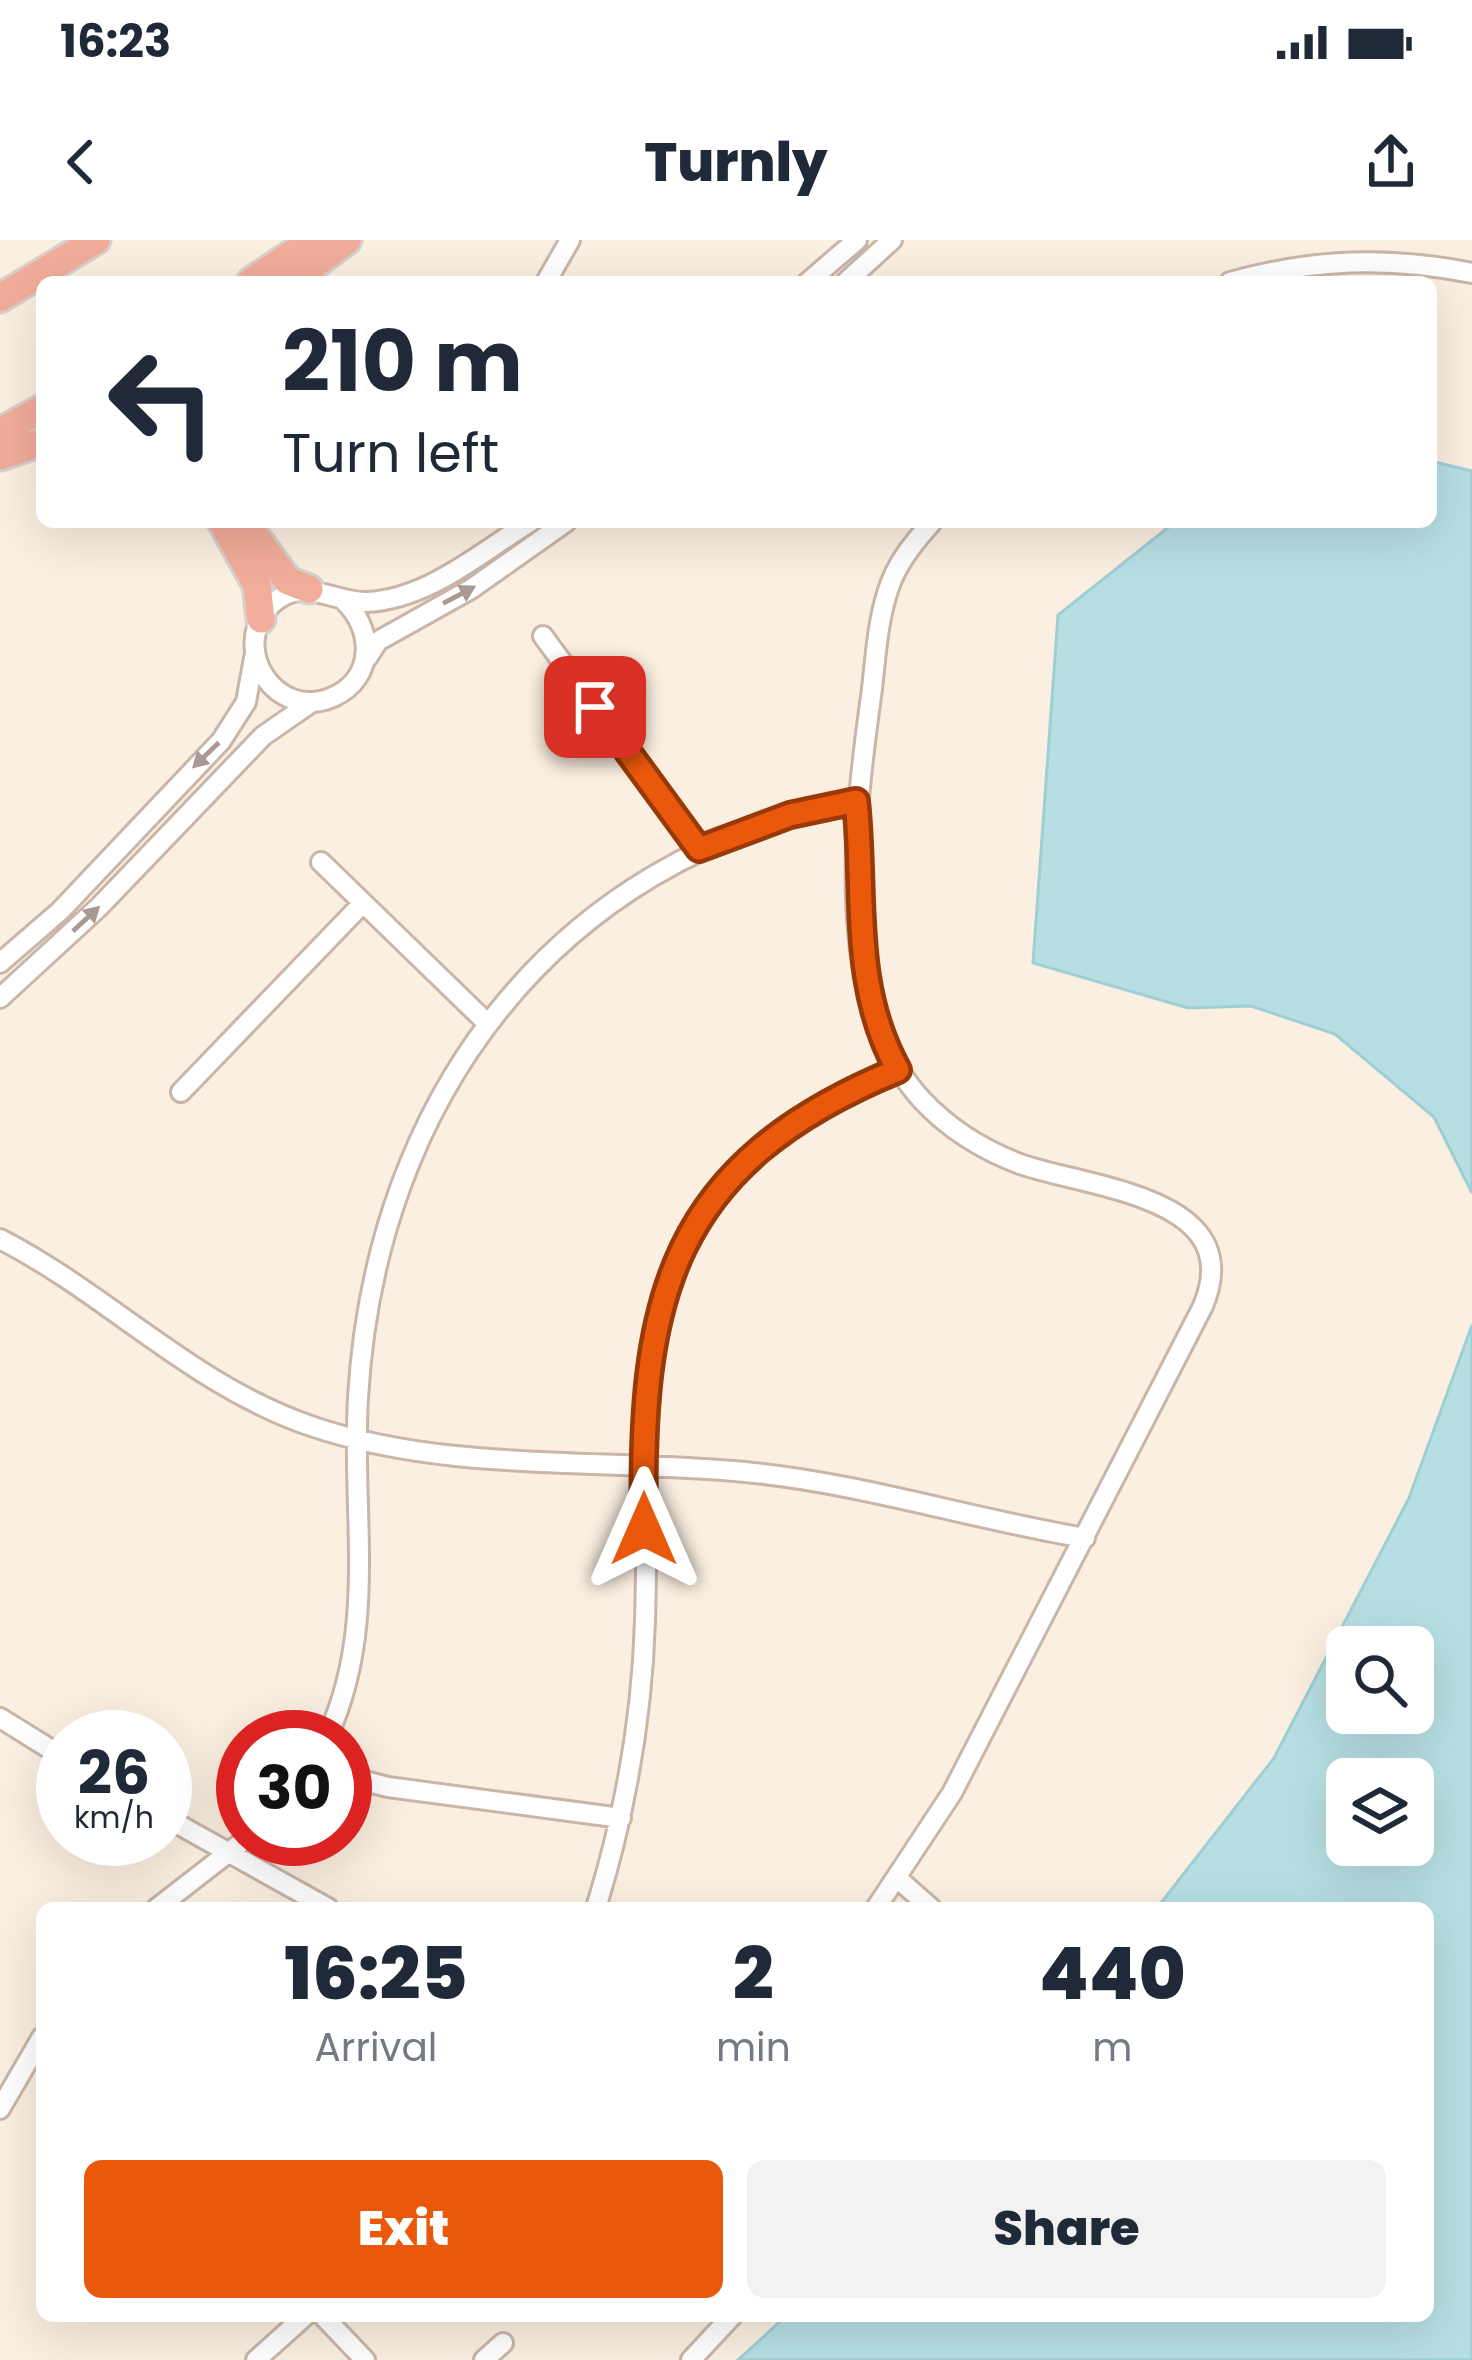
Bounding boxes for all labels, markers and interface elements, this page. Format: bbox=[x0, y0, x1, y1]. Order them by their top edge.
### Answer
text: 16:23 bbox=[60, 10, 171, 73]
text: Turnly bbox=[645, 124, 827, 200]
icon: back bbox=[48, 129, 114, 195]
icon: share bbox=[1358, 129, 1424, 195]
text: 210 m bbox=[282, 303, 523, 420]
icon: left bbox=[84, 324, 240, 480]
text: Turn left bbox=[282, 415, 499, 491]
one-way arrow bbox=[441, 585, 476, 606]
pin bbox=[544, 656, 646, 758]
icon: arrive bbox=[562, 674, 628, 740]
one-way arrow bbox=[192, 741, 221, 769]
one-way arrow bbox=[71, 905, 100, 933]
position arrow bbox=[581, 1466, 707, 1592]
map controls bbox=[1326, 1626, 1434, 1866]
button: search bbox=[1326, 1626, 1434, 1734]
speed limit sign: 30 bbox=[216, 1710, 372, 1866]
text: 26 bbox=[78, 1731, 150, 1815]
button: layers bbox=[1326, 1758, 1434, 1866]
text: km/h bbox=[74, 1796, 154, 1839]
text: 16:25 bbox=[284, 1923, 468, 2024]
text: 2 bbox=[733, 1923, 774, 2024]
text: 440 bbox=[1039, 1923, 1186, 2024]
text: Arrival bbox=[315, 2020, 437, 2075]
text: min bbox=[716, 2020, 791, 2075]
text: m bbox=[1092, 2020, 1132, 2075]
button: Exit bbox=[84, 2160, 723, 2298]
button: Share bbox=[747, 2160, 1386, 2298]

